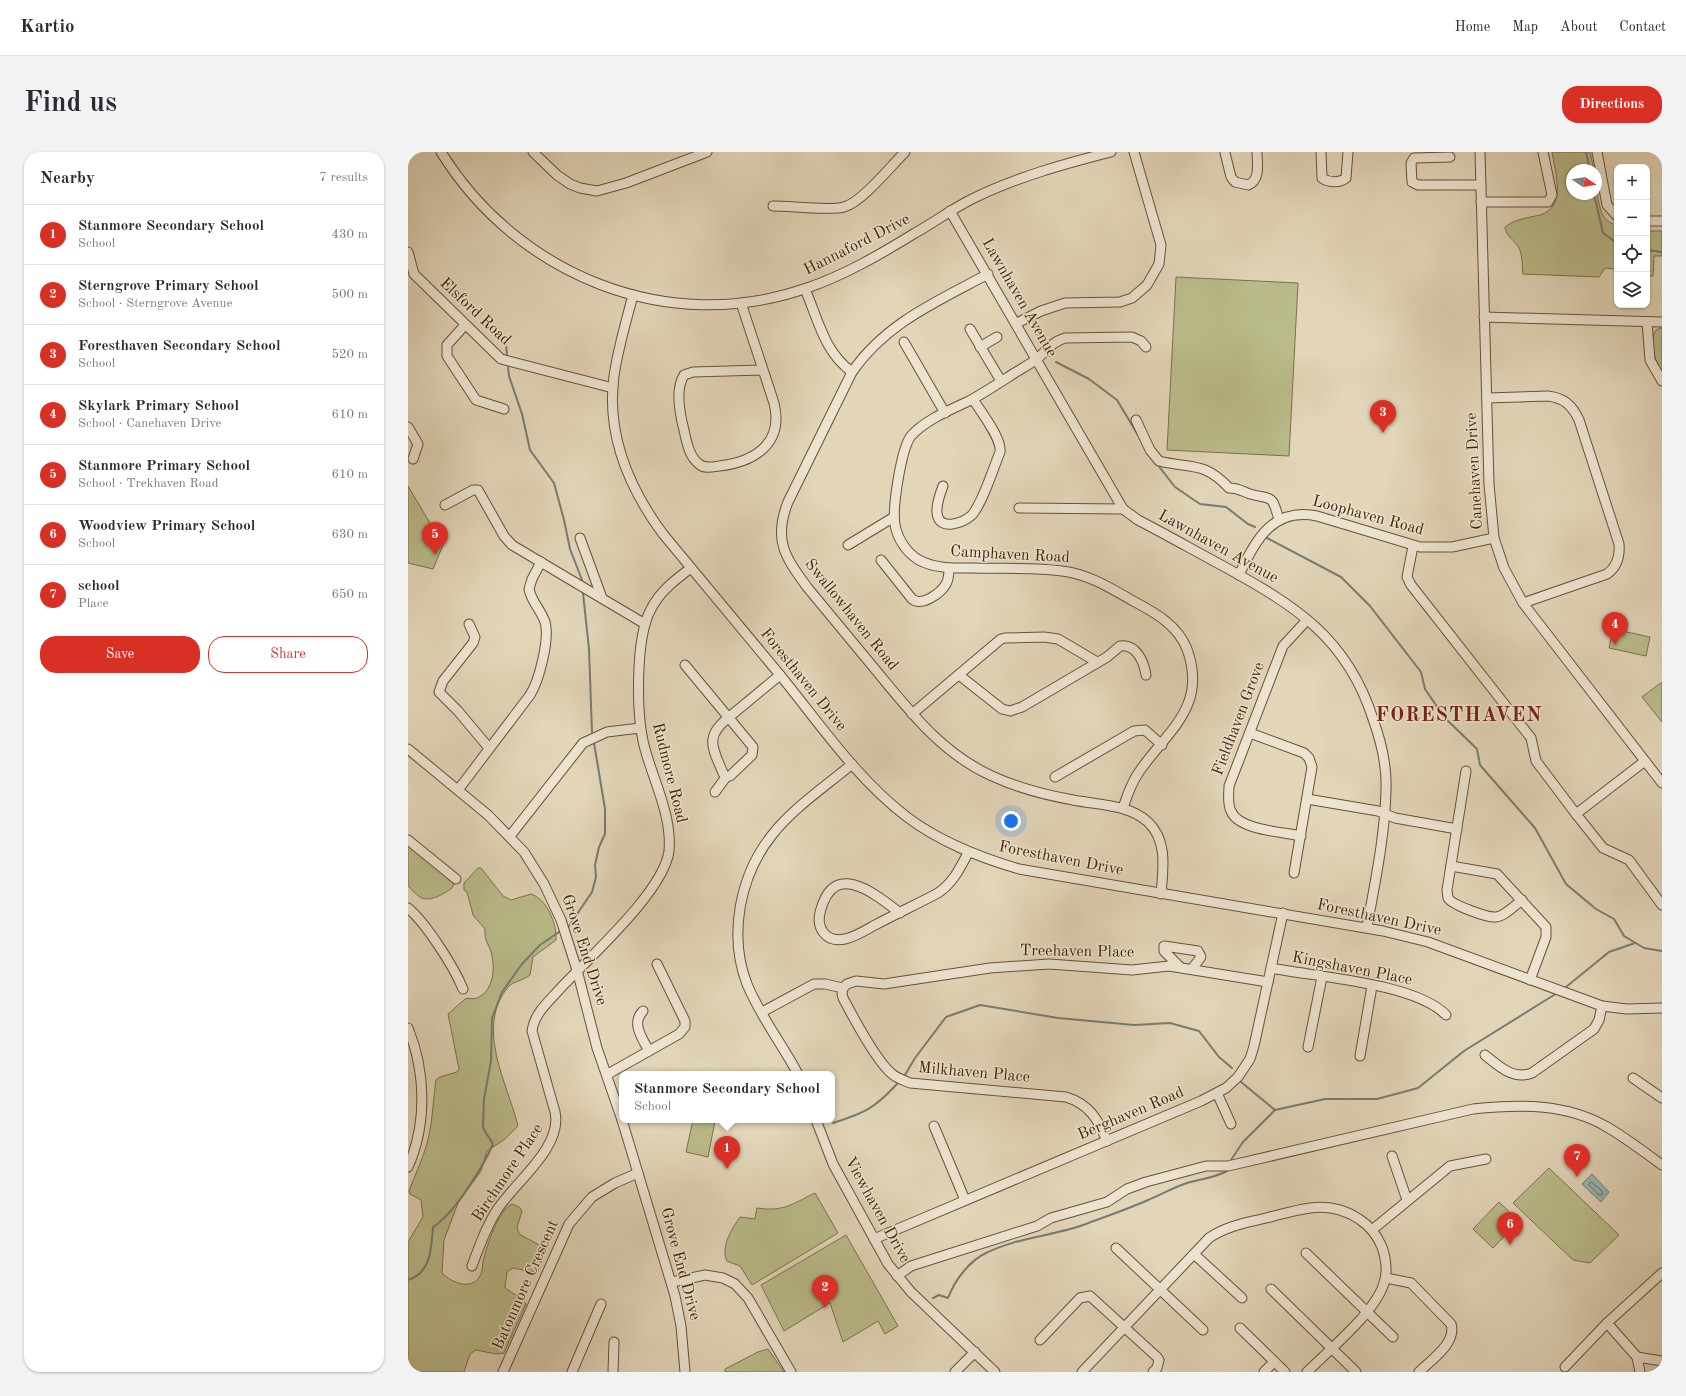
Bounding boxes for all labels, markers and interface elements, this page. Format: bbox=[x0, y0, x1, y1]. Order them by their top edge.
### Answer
text: Kartio bbox=[20, 18, 75, 37]
text: Home bbox=[1455, 20, 1490, 34]
text: Map bbox=[1512, 20, 1538, 34]
text: About bbox=[1560, 20, 1597, 34]
text: Contact bbox=[1619, 20, 1666, 34]
button: Directions bbox=[1562, 86, 1662, 123]
text: Find us bbox=[24, 90, 117, 118]
north arrow bbox=[1566, 164, 1602, 200]
map controls bbox=[1614, 164, 1650, 308]
button: + bbox=[1614, 164, 1650, 200]
text: Nearby bbox=[40, 170, 95, 187]
text: 7 results bbox=[319, 171, 368, 184]
button: − bbox=[1614, 200, 1650, 236]
street label: Hannaford Drive bbox=[801, 211, 913, 279]
text: Stanmore Secondary School bbox=[78, 219, 264, 234]
text: 1 bbox=[49, 228, 57, 241]
text: 430 m bbox=[331, 228, 368, 241]
street label: Lawnhaven Avenue bbox=[978, 236, 1060, 360]
button: locate bbox=[1614, 236, 1650, 272]
text: School bbox=[78, 237, 115, 250]
button: layers bbox=[1614, 272, 1650, 308]
street label: Elsford Road bbox=[436, 275, 514, 349]
text: Sterngrove Primary School bbox=[78, 279, 259, 294]
text: 2 bbox=[49, 288, 57, 301]
text: 500 m bbox=[331, 288, 368, 301]
text: School · Sterngrove Avenue bbox=[78, 297, 233, 310]
text: Foresthaven Secondary School bbox=[78, 339, 281, 354]
text: 3 bbox=[49, 348, 57, 361]
text: 520 m bbox=[331, 348, 368, 361]
text: School bbox=[78, 357, 115, 370]
text: Skylark Primary School bbox=[78, 399, 239, 414]
pin: 3 bbox=[1370, 400, 1396, 433]
text: 4 bbox=[49, 408, 57, 421]
text: 610 m bbox=[331, 408, 368, 421]
street label: Canehaven Drive bbox=[1464, 412, 1486, 530]
text: School · Canehaven Drive bbox=[78, 417, 221, 430]
text: Stanmore Primary School bbox=[78, 459, 250, 474]
text: 5 bbox=[49, 468, 57, 481]
text: 610 m bbox=[331, 468, 368, 481]
text: School · Trekhaven Road bbox=[78, 477, 218, 490]
street label: Loophaven Road bbox=[1310, 493, 1426, 539]
street label: Lawnhaven Avenue bbox=[1155, 507, 1281, 587]
text: Woodview Primary School bbox=[78, 519, 255, 534]
pin: 5 bbox=[422, 522, 448, 555]
text: 6 bbox=[49, 528, 57, 541]
text: 630 m bbox=[331, 528, 368, 541]
text: School bbox=[78, 537, 115, 550]
street label: Camphaven Road bbox=[950, 544, 1070, 566]
street label: Swallowhaven Road bbox=[801, 556, 901, 674]
text: school bbox=[78, 579, 120, 594]
text: 7 bbox=[49, 588, 57, 601]
text: 650 m bbox=[331, 588, 368, 601]
text: Place bbox=[78, 597, 108, 610]
pin: 4 bbox=[1602, 612, 1628, 645]
street label: Foresthaven Drive bbox=[757, 626, 849, 734]
button: Save bbox=[40, 636, 200, 673]
button: Share bbox=[208, 636, 368, 673]
street label: Fieldhaven Grove bbox=[1210, 660, 1268, 778]
district label: FORESTHAVEN bbox=[1376, 706, 1542, 726]
street label: Rudmore Road bbox=[649, 721, 689, 825]
your location bbox=[1001, 811, 1021, 831]
street label: Foresthaven Drive bbox=[997, 839, 1125, 879]
street label: Grove End Drive bbox=[558, 892, 610, 1008]
street label: Foresthaven Drive bbox=[1315, 897, 1443, 939]
street label: Treehaven Place bbox=[1020, 943, 1134, 961]
street label: Kingshaven Place bbox=[1290, 949, 1414, 989]
street label: Milkhaven Place bbox=[917, 1060, 1031, 1086]
popup bbox=[619, 1071, 835, 1123]
text: Stanmore Secondary School bbox=[634, 1082, 820, 1097]
street label: Berghaven Road bbox=[1076, 1084, 1186, 1144]
text: School bbox=[634, 1100, 671, 1113]
street label: Birchmore Place bbox=[469, 1121, 547, 1225]
pin: 1 bbox=[714, 1136, 740, 1169]
pin: 7 bbox=[1564, 1144, 1590, 1177]
street label: Viewhaven Drive bbox=[841, 1154, 913, 1266]
street label: Grove End Drive bbox=[657, 1206, 703, 1322]
pin: 6 bbox=[1497, 1212, 1523, 1245]
street label: Batonmore Crescent bbox=[490, 1217, 562, 1352]
pin: 2 bbox=[812, 1275, 838, 1308]

